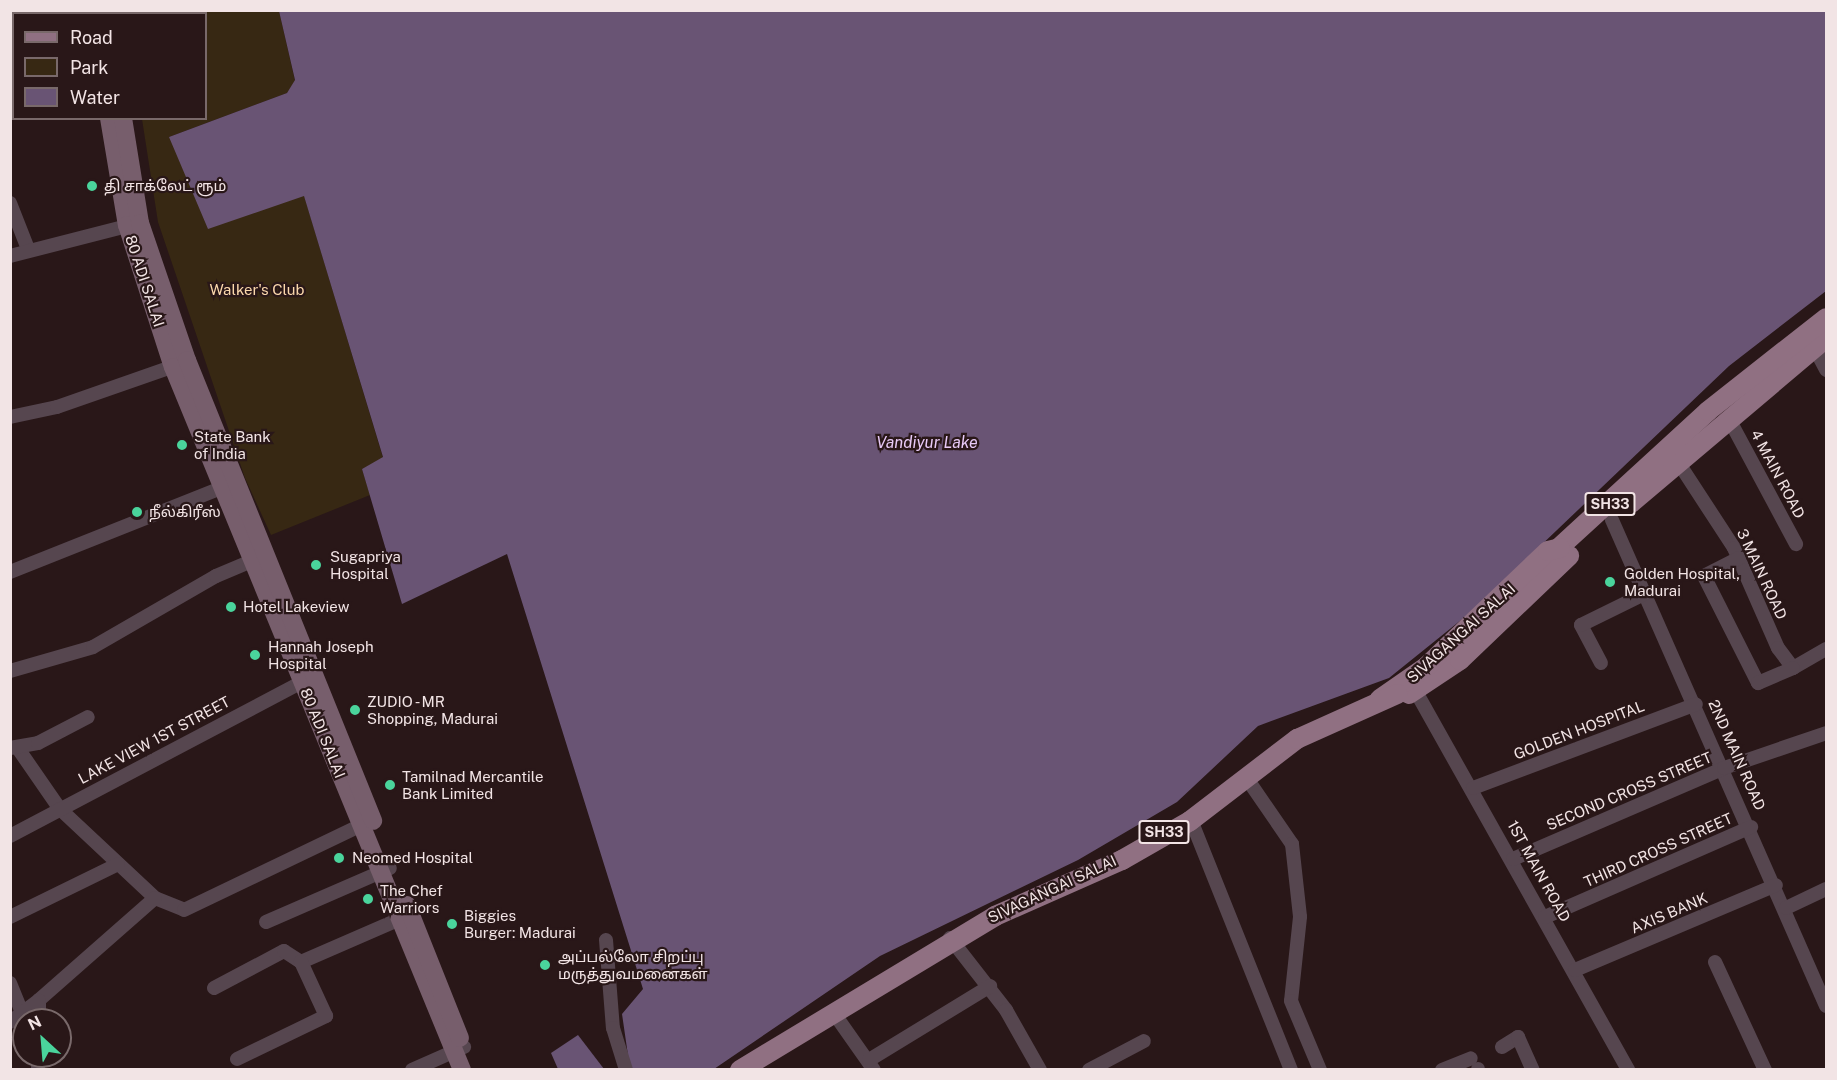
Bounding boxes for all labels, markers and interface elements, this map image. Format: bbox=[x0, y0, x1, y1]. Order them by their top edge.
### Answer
legend bbox=[12, 12, 207, 120]
text: Road bbox=[70, 27, 113, 48]
text: Park bbox=[70, 57, 108, 78]
text: Water bbox=[70, 87, 120, 108]
place label: தி சாக்லேட் ரூம் bbox=[104, 177, 226, 195]
marker: தி சாக்லேட் ரூம் bbox=[85, 179, 99, 193]
street label: 80 ADI SALAI bbox=[122, 233, 168, 329]
park label: Walker's Club bbox=[209, 281, 305, 299]
place label: State Bank of India bbox=[194, 427, 271, 462]
street label: 4 MAIN ROAD bbox=[1747, 427, 1809, 521]
water label: Vandiyur Lake bbox=[876, 433, 978, 453]
marker: State Bank of India bbox=[175, 438, 189, 452]
road number: SH33 bbox=[1583, 493, 1637, 515]
place label: நீல்கிரீஸ் bbox=[149, 503, 221, 521]
marker: நீல்கிரீஸ் bbox=[130, 505, 144, 519]
street label: 3 MAIN ROAD bbox=[1733, 526, 1791, 622]
place label: Sugapriya Hospital bbox=[330, 547, 401, 582]
marker: Sugapriya Hospital bbox=[307, 556, 325, 574]
place label: Golden Hospital, Madurai bbox=[1624, 564, 1740, 599]
marker: Golden Hospital, Madurai bbox=[1601, 573, 1619, 591]
street label: SIVAGANGAI SALAI bbox=[1403, 580, 1519, 686]
place label: Hotel Lakeview bbox=[243, 598, 349, 616]
marker: Hotel Lakeview bbox=[224, 600, 238, 614]
place label: Hannah Joseph Hospital bbox=[268, 637, 374, 672]
marker: Hannah Joseph Hospital bbox=[246, 646, 264, 664]
street label: 80 ADI SALAI bbox=[297, 685, 349, 781]
street label: LAKE VIEW 1ST STREET bbox=[75, 692, 233, 788]
place label: ZUDIO - MR Shopping, Madurai bbox=[367, 692, 498, 727]
street label: GOLDEN HOSPITAL bbox=[1511, 697, 1647, 763]
street label: 2ND MAIN ROAD bbox=[1705, 697, 1769, 813]
marker: ZUDIO - MR Shopping, Madurai bbox=[348, 703, 362, 717]
street label: SECOND CROSS STREET bbox=[1544, 748, 1714, 834]
place label: Tamilnad Mercantile Bank Limited bbox=[402, 767, 543, 802]
marker: Tamilnad Mercantile Bank Limited bbox=[383, 778, 397, 792]
street label: THIRD CROSS STREET bbox=[1581, 809, 1735, 891]
street label: 1ST MAIN ROAD bbox=[1504, 817, 1574, 925]
road number: SH33 bbox=[1137, 821, 1191, 843]
marker: Neomed Hospital bbox=[330, 849, 348, 867]
place label: Neomed Hospital bbox=[352, 849, 473, 867]
street label: SIVAGANGAI SALAI bbox=[985, 851, 1119, 927]
place label: The Chef Warriors bbox=[380, 881, 443, 916]
street label: AXIS BANK bbox=[1628, 889, 1710, 937]
marker: The Chef Warriors bbox=[361, 892, 375, 906]
place label: Biggies Burger: Madurai bbox=[464, 906, 576, 941]
marker: Biggies Burger: Madurai bbox=[445, 917, 459, 931]
place label: அப்பல்லோ சிறப்பு மருத்துவமனைகள் bbox=[558, 947, 708, 982]
marker: அப்பல்லோ சிறப்பு மருத்துவமனைகள் bbox=[536, 956, 554, 974]
north arrow bbox=[12, 1008, 72, 1068]
text: N bbox=[25, 1012, 45, 1034]

